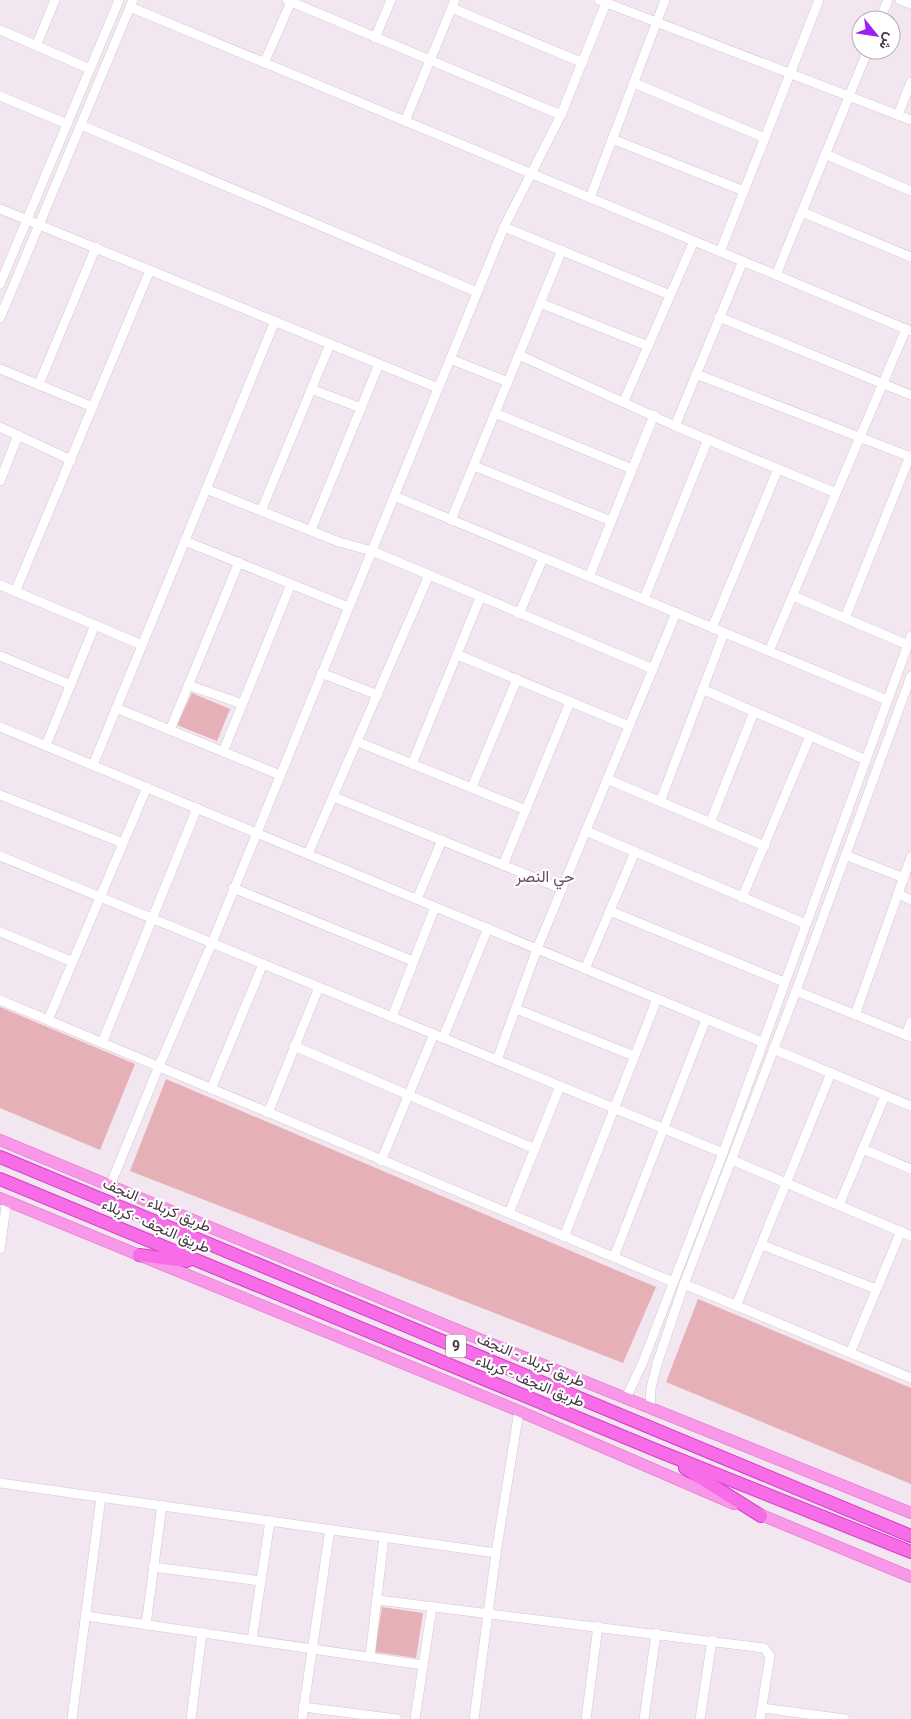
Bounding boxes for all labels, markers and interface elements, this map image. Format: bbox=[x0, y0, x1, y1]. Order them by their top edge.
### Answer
north arrow bbox=[851, 10, 901, 60]
text: ش bbox=[875, 30, 898, 53]
district label: حي النصر bbox=[515, 867, 575, 890]
street label: طريق کربلاء - النجف bbox=[100, 1174, 214, 1237]
street label: طريق النجف - کربلاء bbox=[99, 1195, 213, 1258]
street label: طريق کربلاء - النجف bbox=[474, 1329, 588, 1392]
road number: 9 bbox=[446, 1334, 466, 1358]
street label: طريق النجف - کربلاء bbox=[473, 1351, 587, 1412]

